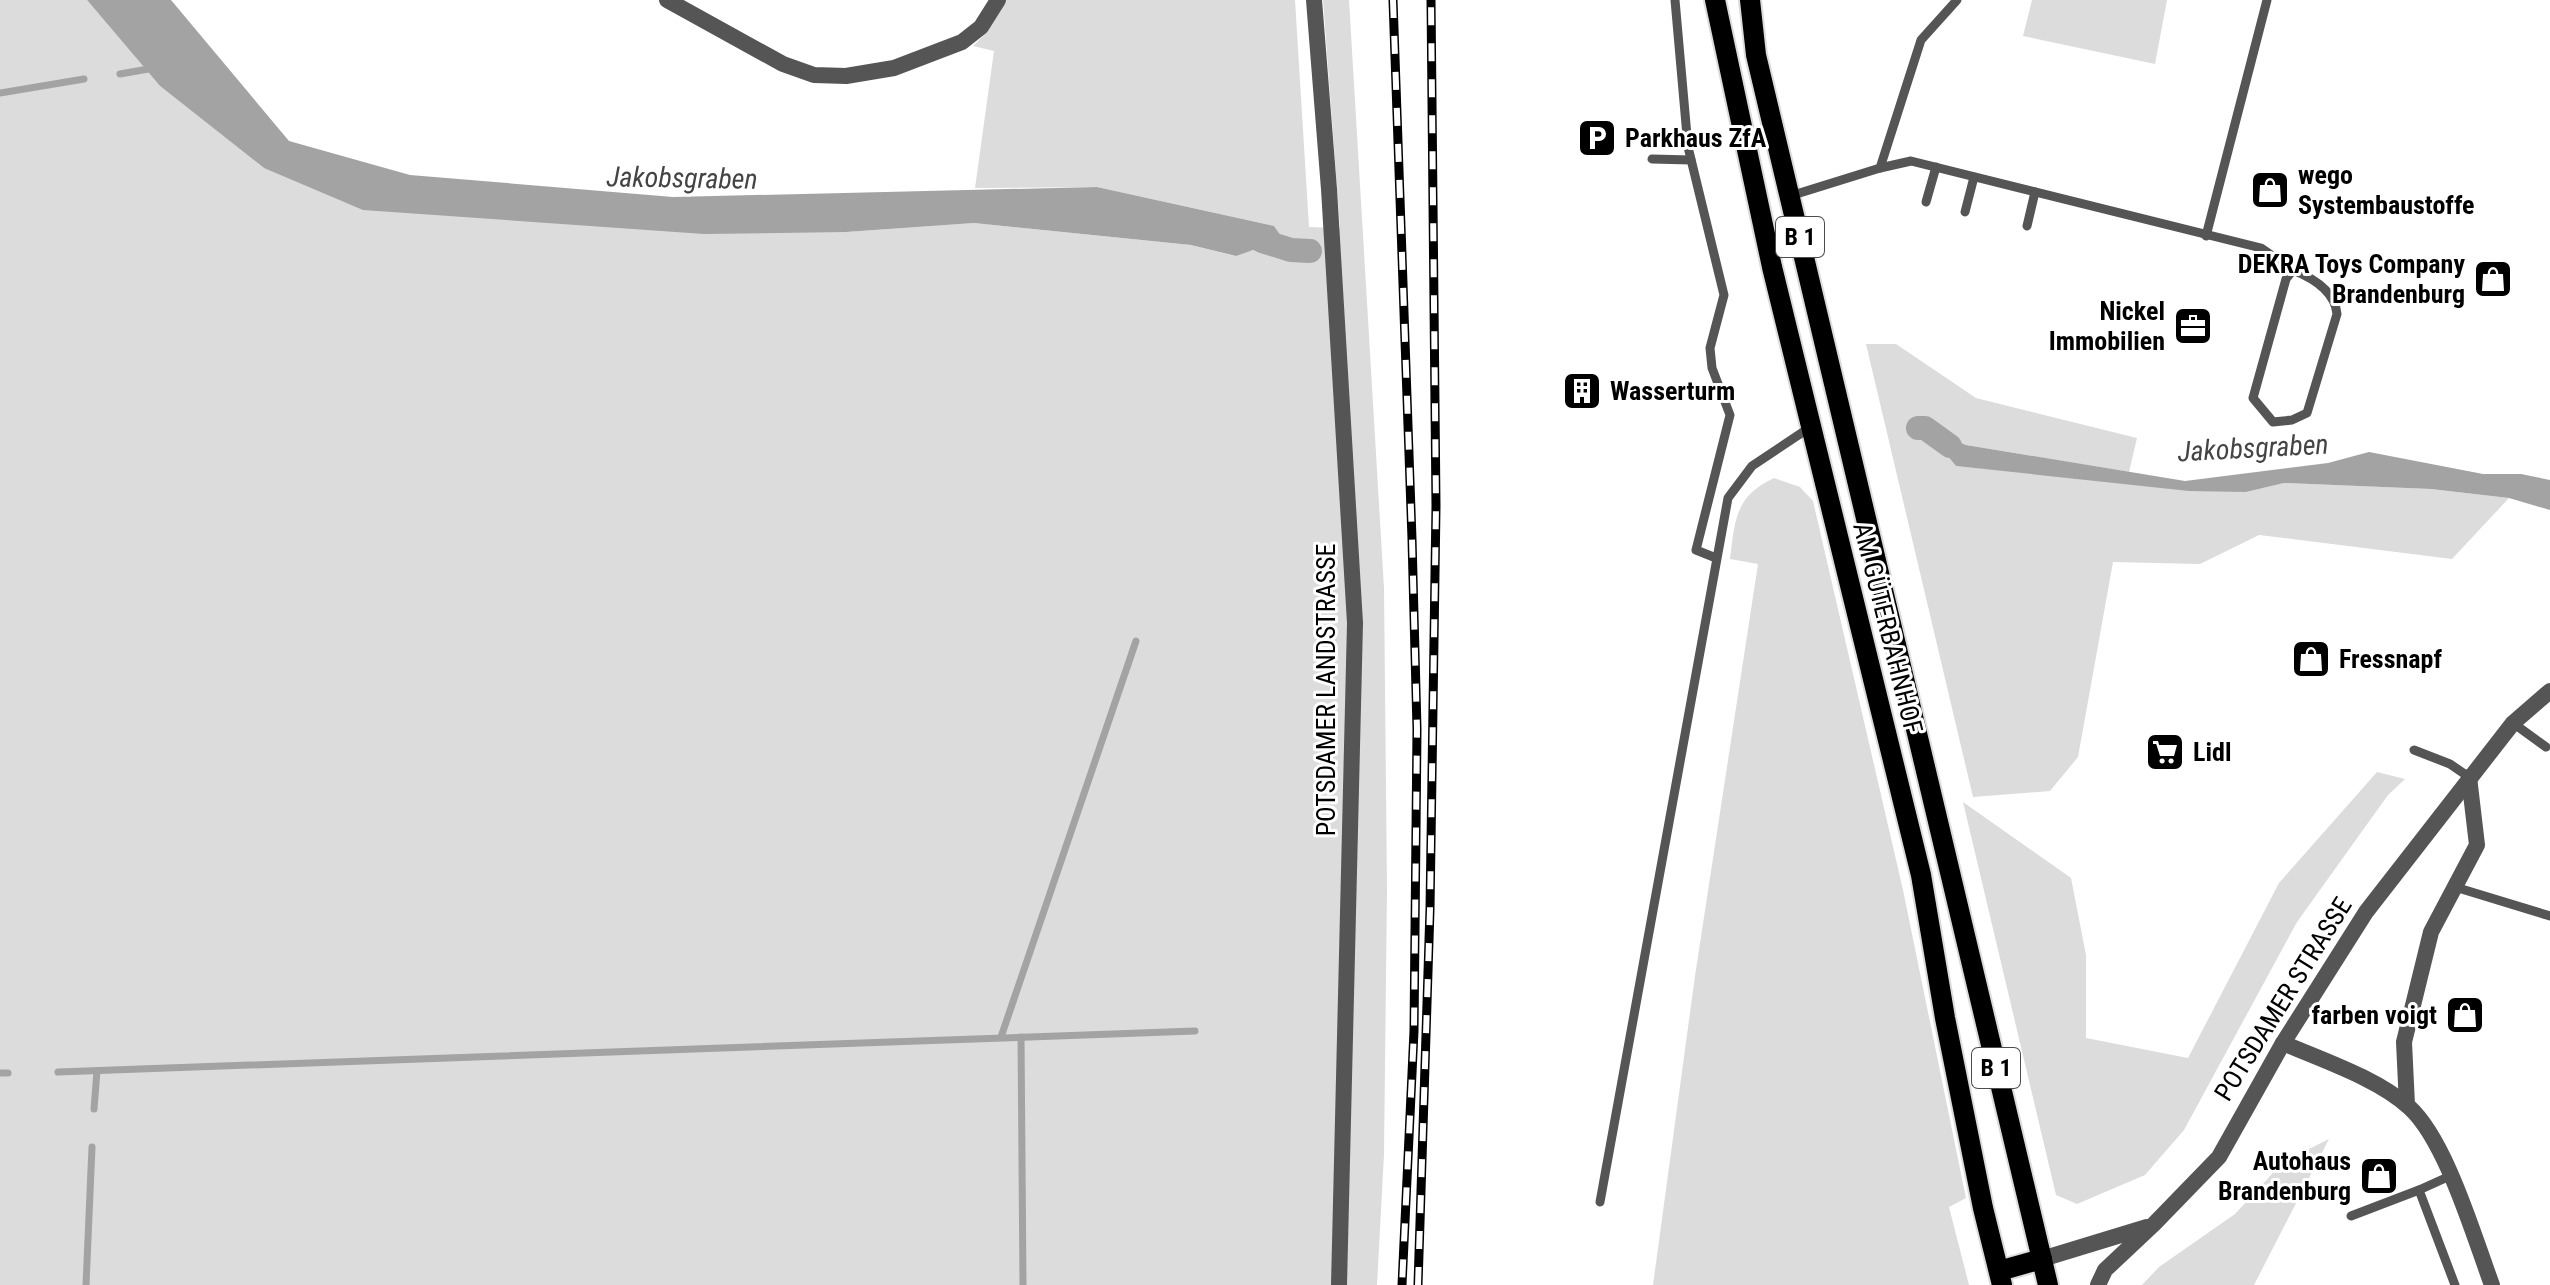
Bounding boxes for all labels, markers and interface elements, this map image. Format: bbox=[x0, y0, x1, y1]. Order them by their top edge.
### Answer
parking icon: Parkhaus ZfA bbox=[1576, 117, 1618, 159]
place label: Parkhaus ZfA bbox=[1625, 123, 1767, 153]
water label: Jakobsgraben bbox=[606, 160, 758, 196]
place label: wego Systembaustoffe bbox=[2298, 160, 2475, 220]
shop icon: wego Systembaustoffe bbox=[2249, 169, 2291, 211]
road number: B 1 bbox=[1776, 217, 1824, 257]
place label: DEKRA Toys Company Brandenburg bbox=[2238, 249, 2465, 309]
shop icon: DEKRA Toys Company Brandenburg bbox=[2472, 258, 2514, 300]
place label: Nickel Immobilien bbox=[2049, 296, 2165, 356]
office icon: Nickel Immobilien bbox=[2172, 305, 2214, 347]
building icon: Wasserturm bbox=[1561, 370, 1603, 412]
place label: Wasserturm bbox=[1610, 376, 1735, 406]
water label: Jakobsgraben bbox=[2177, 428, 2329, 468]
street label: AM GÜTERBAHNHOF bbox=[1847, 519, 1929, 737]
street label: POTSDAMER LANDSTRASSE bbox=[1311, 544, 1341, 836]
shop icon: Fressnapf bbox=[2290, 638, 2332, 680]
place label: Fressnapf bbox=[2339, 644, 2442, 674]
supermarket icon: Lidl bbox=[2144, 731, 2186, 773]
place label: Lidl bbox=[2193, 737, 2231, 767]
street label: POTSDAMER STRASSE bbox=[2208, 892, 2358, 1106]
shop icon: farben voigt bbox=[2444, 994, 2486, 1036]
place label: farben voigt bbox=[2311, 1000, 2437, 1030]
road number: B 1 bbox=[1972, 1048, 2020, 1088]
place label: Autohaus Brandenburg bbox=[2218, 1146, 2351, 1206]
shop icon: Autohaus Brandenburg bbox=[2358, 1155, 2400, 1197]

